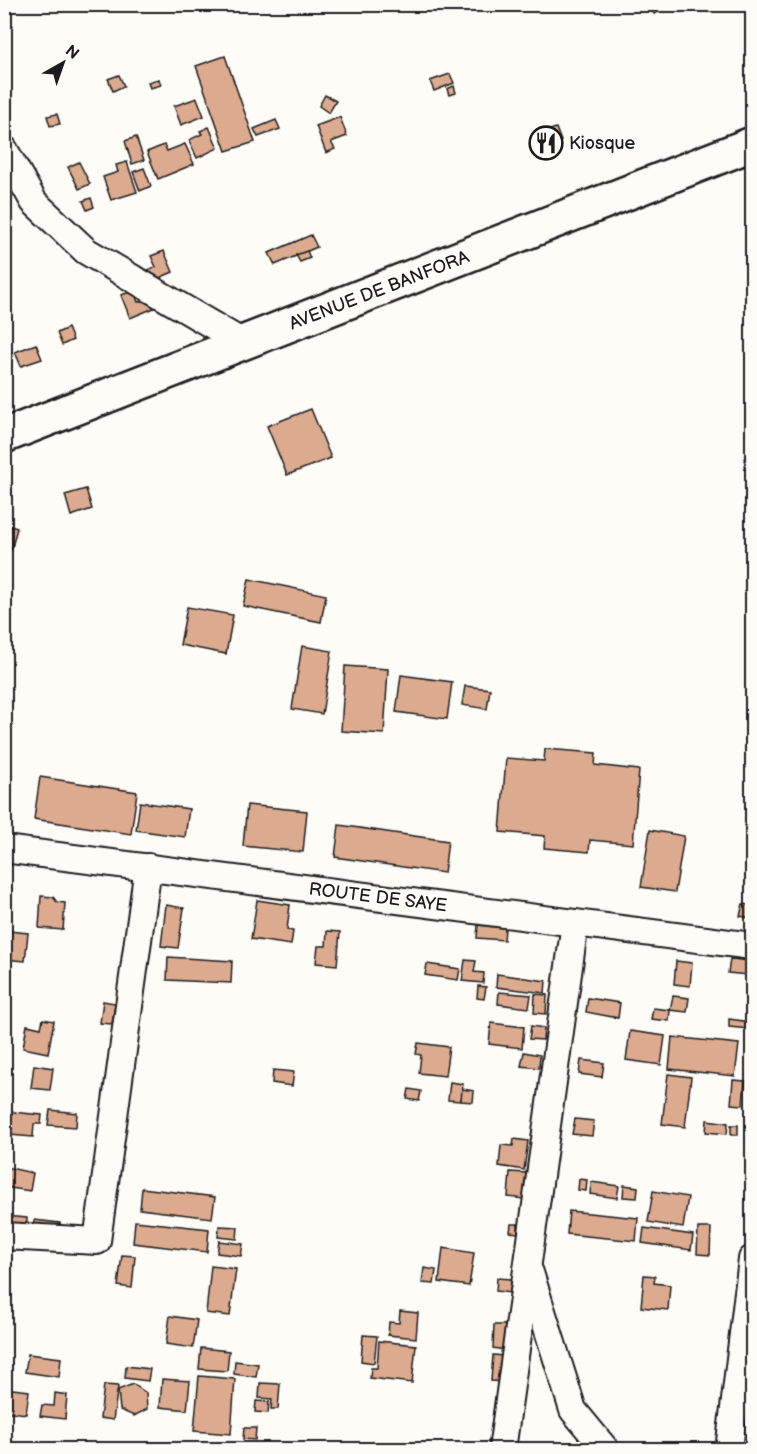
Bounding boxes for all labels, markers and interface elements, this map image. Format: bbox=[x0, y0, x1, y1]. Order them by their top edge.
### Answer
north arrow bbox=[33, 33, 93, 93]
text: N bbox=[61, 42, 82, 64]
restaurant icon: Kiosque bbox=[528, 125, 564, 161]
place label: Kiosque bbox=[569, 133, 635, 154]
street label: AVENUE DE BANFORA bbox=[286, 246, 472, 334]
street label: ROUTE DE SAYE bbox=[308, 879, 448, 916]

